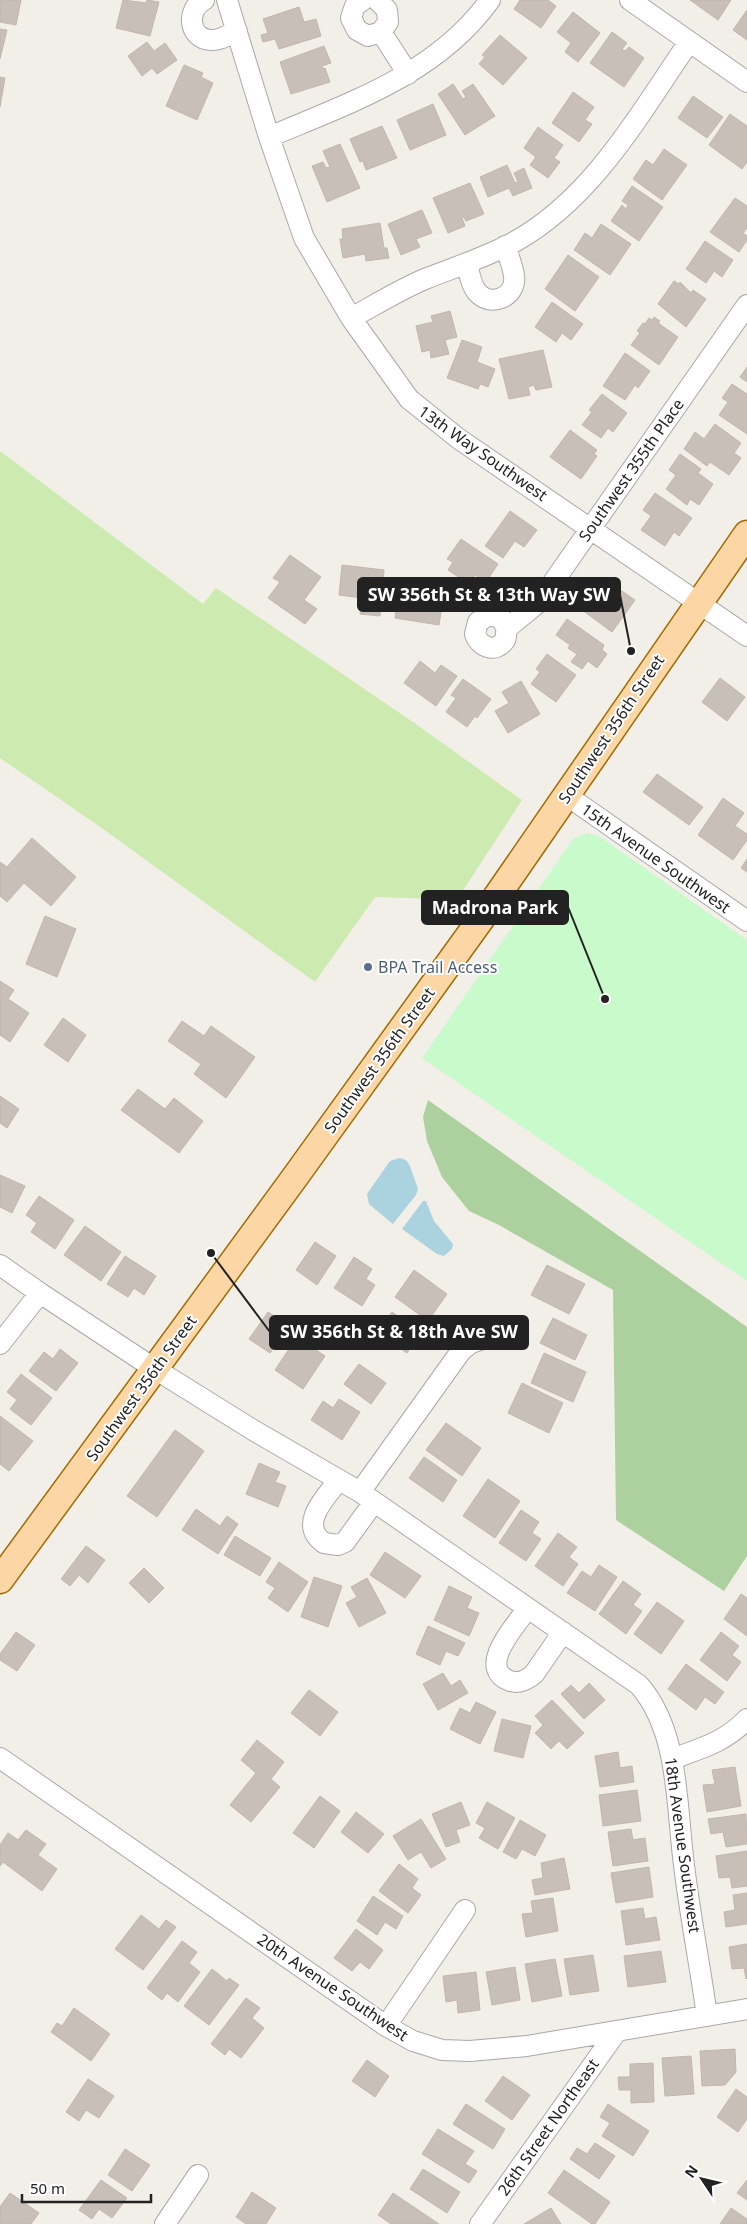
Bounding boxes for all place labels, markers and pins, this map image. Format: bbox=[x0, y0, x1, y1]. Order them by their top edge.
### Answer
callout: SW 356th St & 13th Way SW bbox=[358, 578, 620, 611]
callout: Madrona Park bbox=[422, 891, 568, 924]
place label: BPA Trail Access bbox=[378, 956, 497, 978]
marker: BPA Trail Access bbox=[362, 961, 374, 973]
callout: SW 356th St & 18th Ave SW bbox=[270, 1316, 528, 1349]

